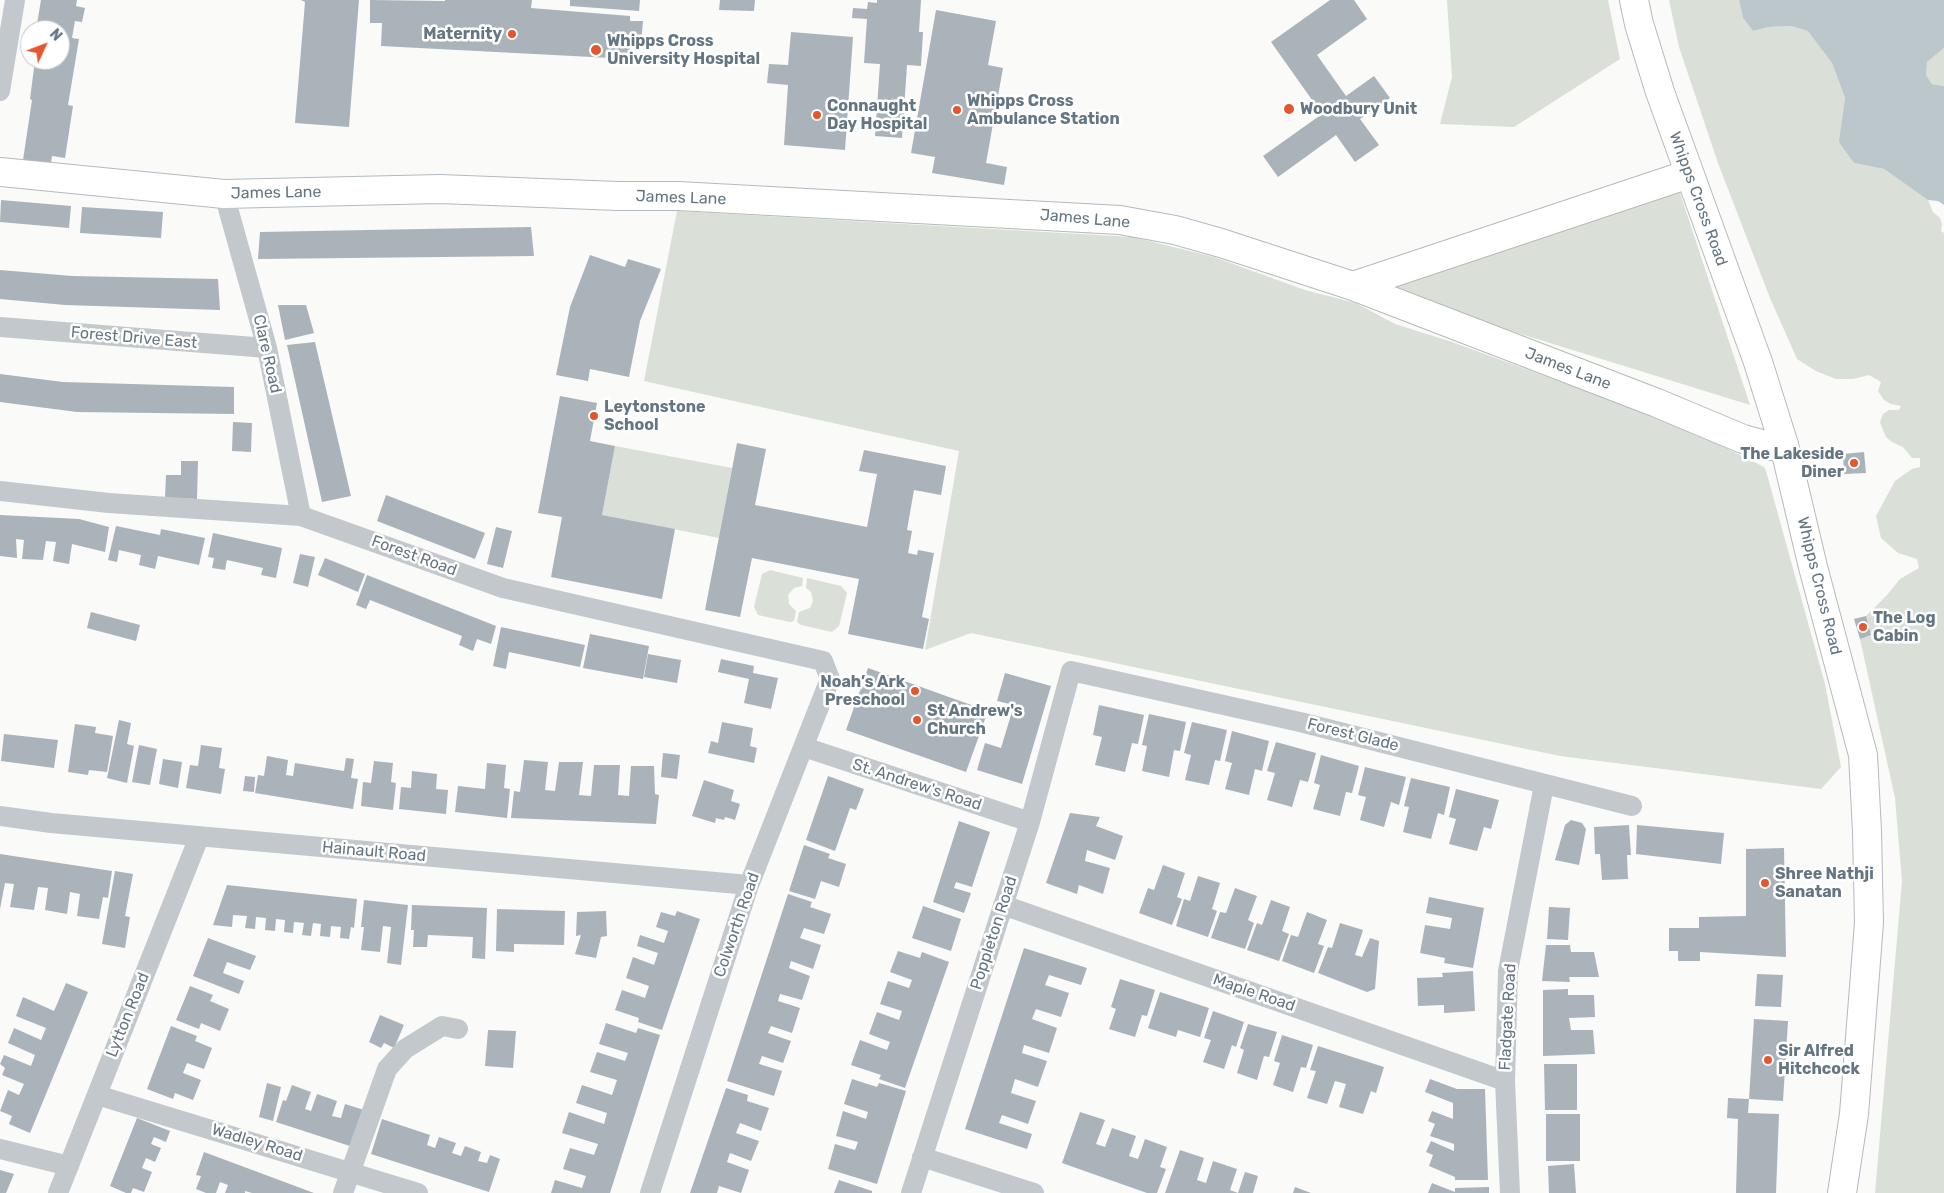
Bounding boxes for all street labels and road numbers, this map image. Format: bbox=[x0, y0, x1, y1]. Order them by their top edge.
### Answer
street label: Whipps Cross Road bbox=[1665, 129, 1731, 269]
street label: James Lane bbox=[231, 183, 321, 203]
street label: James Lane bbox=[635, 187, 727, 209]
street label: James Lane bbox=[1039, 205, 1131, 233]
street label: Clare Road bbox=[249, 313, 285, 395]
street label: Forest Drive East bbox=[70, 323, 198, 353]
street label: James Lane bbox=[1522, 344, 1614, 394]
street label: Whipps Cross Road bbox=[1793, 515, 1845, 657]
street label: Forest Road bbox=[369, 532, 459, 580]
street label: Forest Glade bbox=[1305, 714, 1401, 756]
street label: St. Andrew's Road bbox=[850, 755, 984, 815]
street label: Hainault Road bbox=[321, 838, 427, 866]
street label: Colworth Road bbox=[710, 870, 764, 980]
street label: Poppleton Road bbox=[967, 874, 1021, 992]
street label: Fladgate Road bbox=[1496, 963, 1520, 1071]
street label: Lytton Road bbox=[102, 970, 154, 1060]
street label: Maple Road bbox=[1210, 970, 1298, 1016]
street label: Wadley Road bbox=[209, 1120, 305, 1166]

